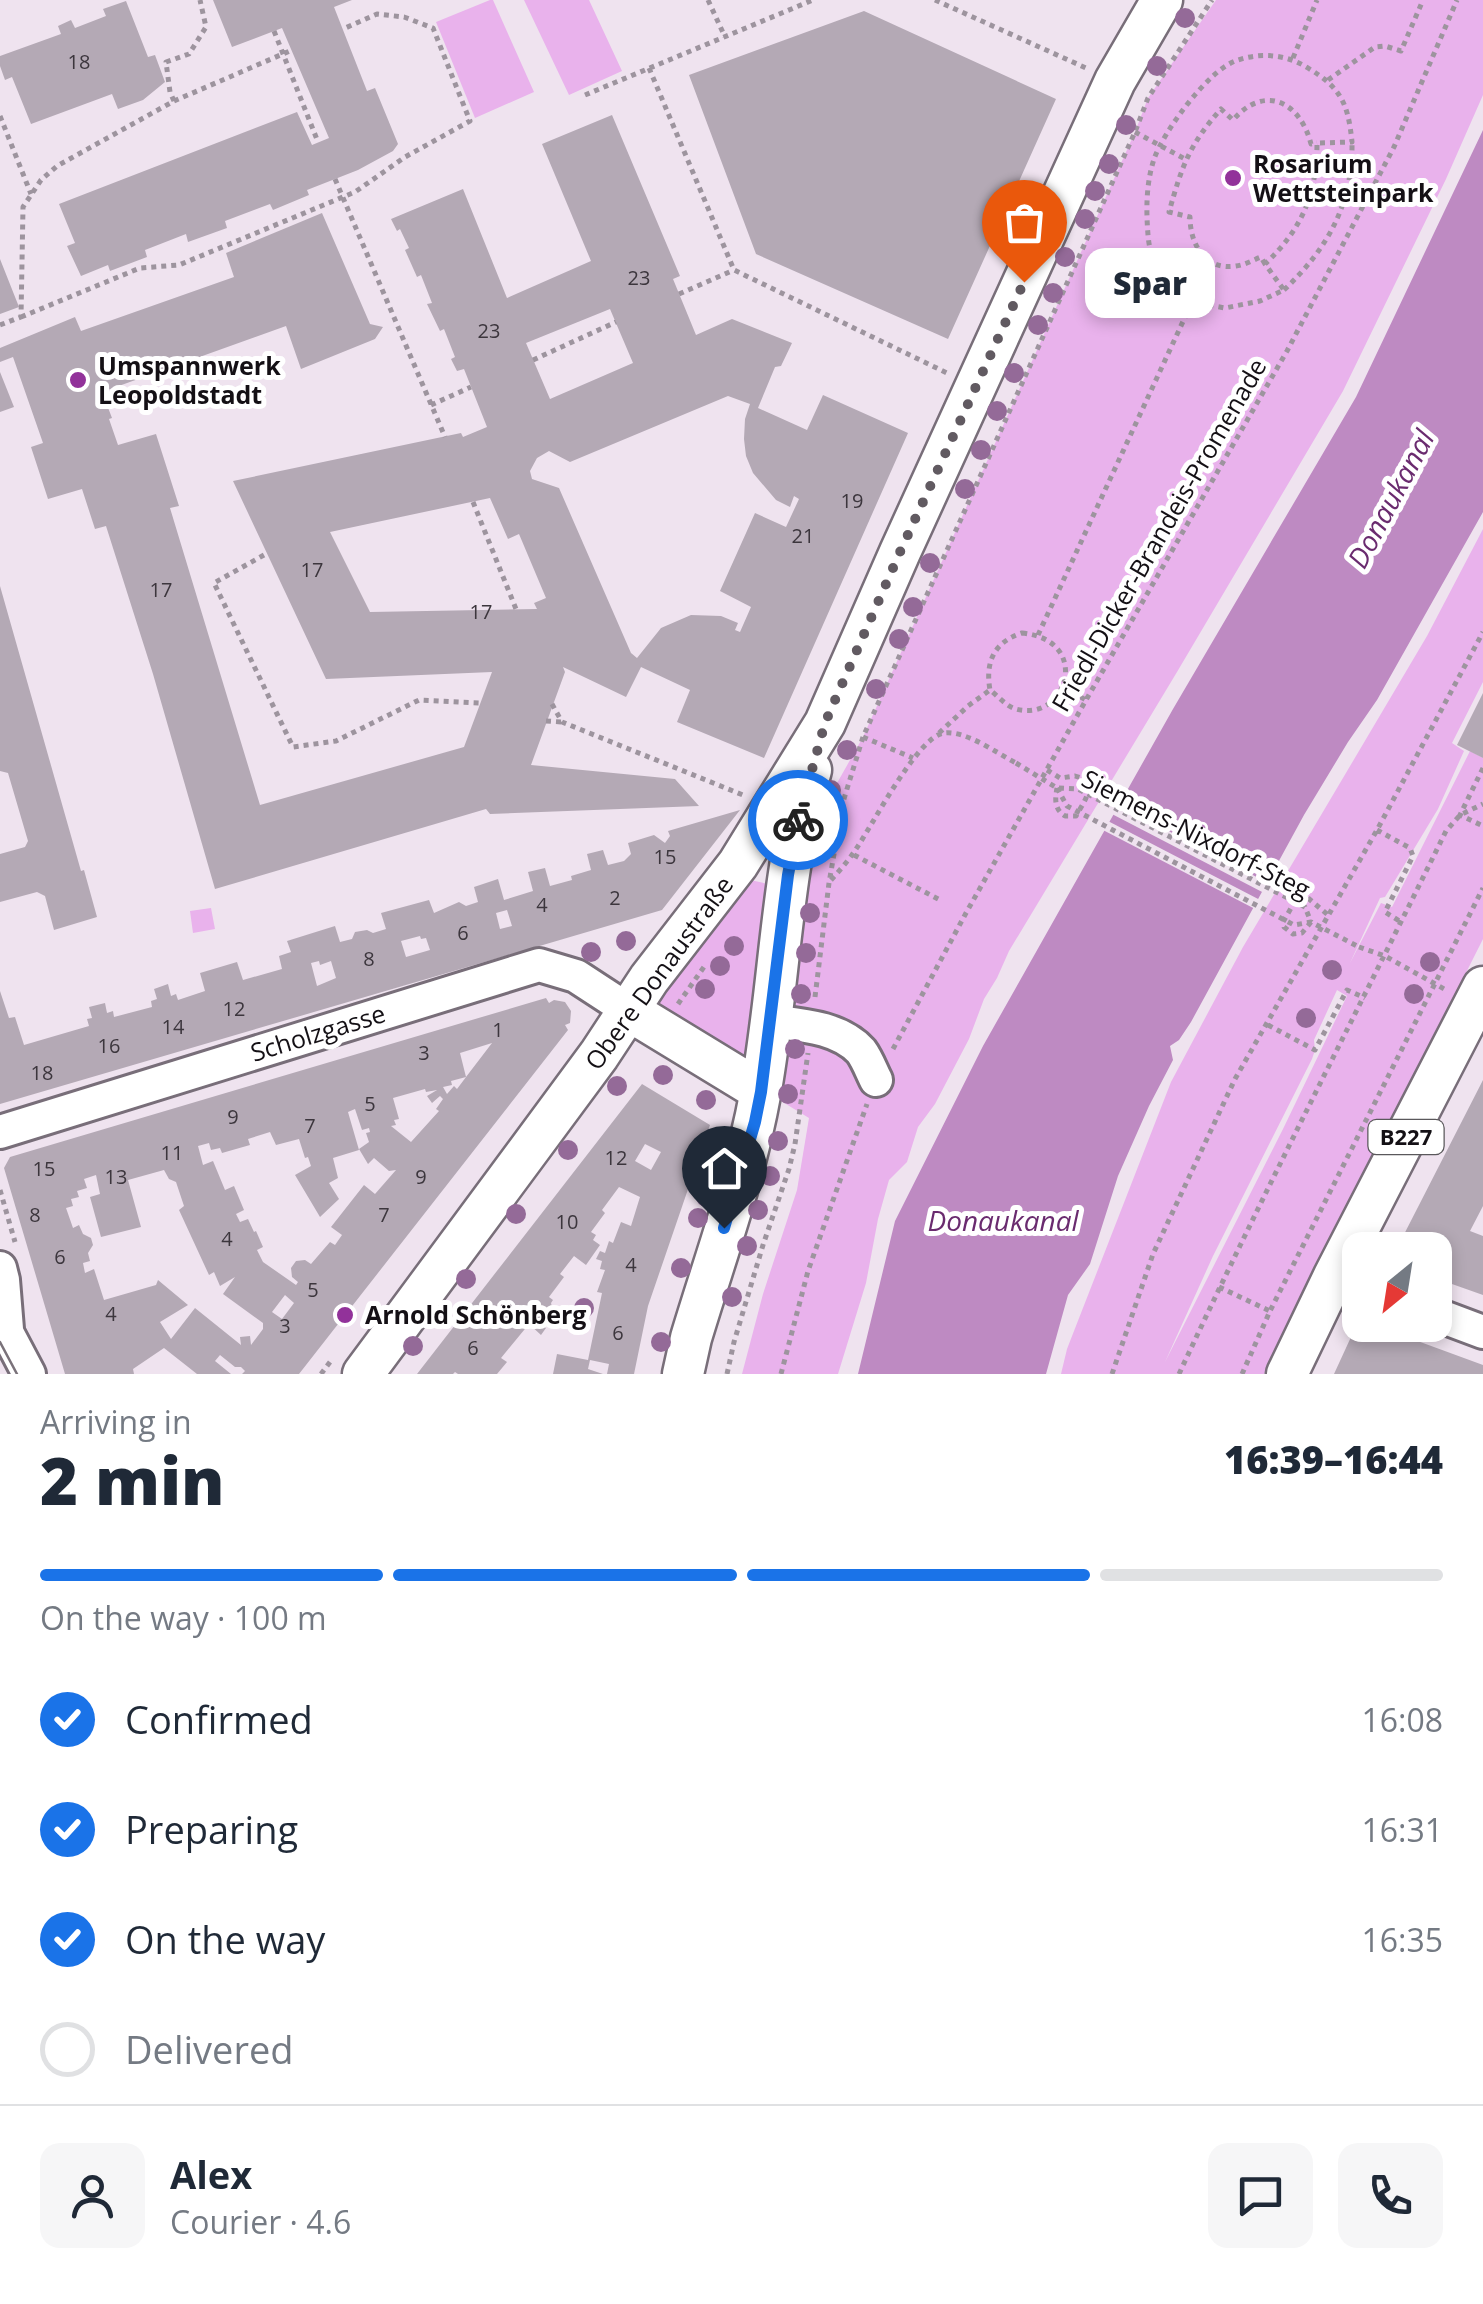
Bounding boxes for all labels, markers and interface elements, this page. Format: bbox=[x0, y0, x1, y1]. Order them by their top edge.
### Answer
house number: 18 bbox=[68, 48, 90, 75]
place label: Rosarium Wettsteinpark bbox=[1253, 146, 1434, 209]
marker: Rosarium Wettsteinpark bbox=[1222, 167, 1244, 189]
pin bbox=[982, 180, 1067, 283]
icon: bag bbox=[997, 195, 1052, 250]
callout: Spar bbox=[1084, 247, 1214, 317]
text: Spar bbox=[1113, 261, 1187, 304]
house number: 23 bbox=[628, 264, 650, 291]
house number: 23 bbox=[478, 317, 500, 344]
place label: Umspannwerk Leopoldstadt bbox=[98, 348, 281, 411]
street label: Friedl-Dicker-Brandeis-Promenade bbox=[1043, 352, 1273, 717]
marker: Umspannwerk Leopoldstadt bbox=[67, 369, 89, 391]
water label: Donaukanal bbox=[1338, 422, 1443, 574]
house number: 19 bbox=[841, 487, 863, 514]
house number: 21 bbox=[792, 522, 814, 549]
house number: 17 bbox=[301, 556, 323, 583]
house number: 17 bbox=[150, 576, 172, 603]
house number: 17 bbox=[470, 598, 492, 625]
street label: Siemens-Nixdorf-Steg bbox=[1076, 761, 1317, 906]
courier bbox=[748, 770, 848, 870]
icon: bike bbox=[771, 793, 826, 848]
house number: 15 bbox=[654, 843, 676, 870]
street label: Obere Donaustraße bbox=[576, 869, 740, 1076]
house number: 2 bbox=[609, 884, 621, 911]
house number: 4 bbox=[536, 891, 548, 918]
house number: 6 bbox=[457, 919, 469, 946]
house number: 8 bbox=[363, 945, 375, 972]
house number: 12 bbox=[223, 995, 245, 1022]
street label: Scholzgasse bbox=[246, 995, 389, 1069]
house number: 14 bbox=[162, 1013, 185, 1040]
house number: 1 bbox=[492, 1016, 504, 1043]
house number: 16 bbox=[98, 1032, 120, 1059]
house number: 3 bbox=[418, 1039, 430, 1066]
house number: 18 bbox=[31, 1059, 53, 1086]
house number: 5 bbox=[364, 1090, 376, 1117]
house number: 9 bbox=[227, 1103, 239, 1130]
house number: 7 bbox=[304, 1112, 316, 1139]
road number: B227 bbox=[1368, 1120, 1444, 1154]
pin bbox=[682, 1126, 767, 1229]
house number: 11 bbox=[161, 1139, 183, 1166]
icon: home bbox=[697, 1141, 752, 1196]
house number: 12 bbox=[605, 1144, 627, 1171]
house number: 15 bbox=[33, 1155, 55, 1182]
house number: 13 bbox=[105, 1163, 127, 1190]
house number: 9 bbox=[415, 1163, 427, 1190]
house number: 8 bbox=[29, 1201, 41, 1228]
house number: 7 bbox=[378, 1201, 390, 1228]
water label: Donaukanal bbox=[927, 1201, 1079, 1239]
house number: 10 bbox=[556, 1208, 578, 1235]
house number: 4 bbox=[221, 1225, 233, 1252]
north arrow bbox=[1342, 1232, 1452, 1342]
map controls bbox=[1342, 1232, 1452, 1342]
house number: 6 bbox=[54, 1243, 66, 1270]
house number: 4 bbox=[625, 1251, 637, 1278]
house number: 5 bbox=[307, 1276, 319, 1303]
place label: Arnold Schönberg bbox=[365, 1297, 586, 1331]
house number: 4 bbox=[105, 1300, 117, 1327]
marker: Arnold Schönberg bbox=[334, 1304, 356, 1326]
house number: 3 bbox=[279, 1312, 291, 1339]
house number: 6 bbox=[612, 1319, 624, 1346]
house number: 6 bbox=[467, 1334, 479, 1361]
text: Arriving in bbox=[40, 1400, 192, 1443]
text: 16:39–16:44 bbox=[1224, 1433, 1443, 1485]
text: 2 min bbox=[40, 1436, 225, 1524]
text: On the way · 100 m bbox=[40, 1596, 327, 1639]
icon: check bbox=[40, 1692, 95, 1747]
text: Confirmed bbox=[125, 1693, 313, 1745]
text: 16:08 bbox=[1361, 1698, 1443, 1741]
icon: check bbox=[40, 1802, 95, 1857]
text: Preparing bbox=[125, 1803, 298, 1855]
text: 16:31 bbox=[1361, 1808, 1443, 1851]
icon: check bbox=[40, 1912, 95, 1967]
text: On the way bbox=[125, 1913, 325, 1965]
text: 16:35 bbox=[1361, 1918, 1443, 1961]
text: Delivered bbox=[125, 2023, 294, 2075]
button: person bbox=[40, 2143, 145, 2248]
button: chat bbox=[1208, 2143, 1313, 2248]
button: phone bbox=[1338, 2143, 1443, 2248]
text: Alex bbox=[170, 2148, 252, 2200]
text: Courier · 4.6 bbox=[170, 2200, 351, 2243]

